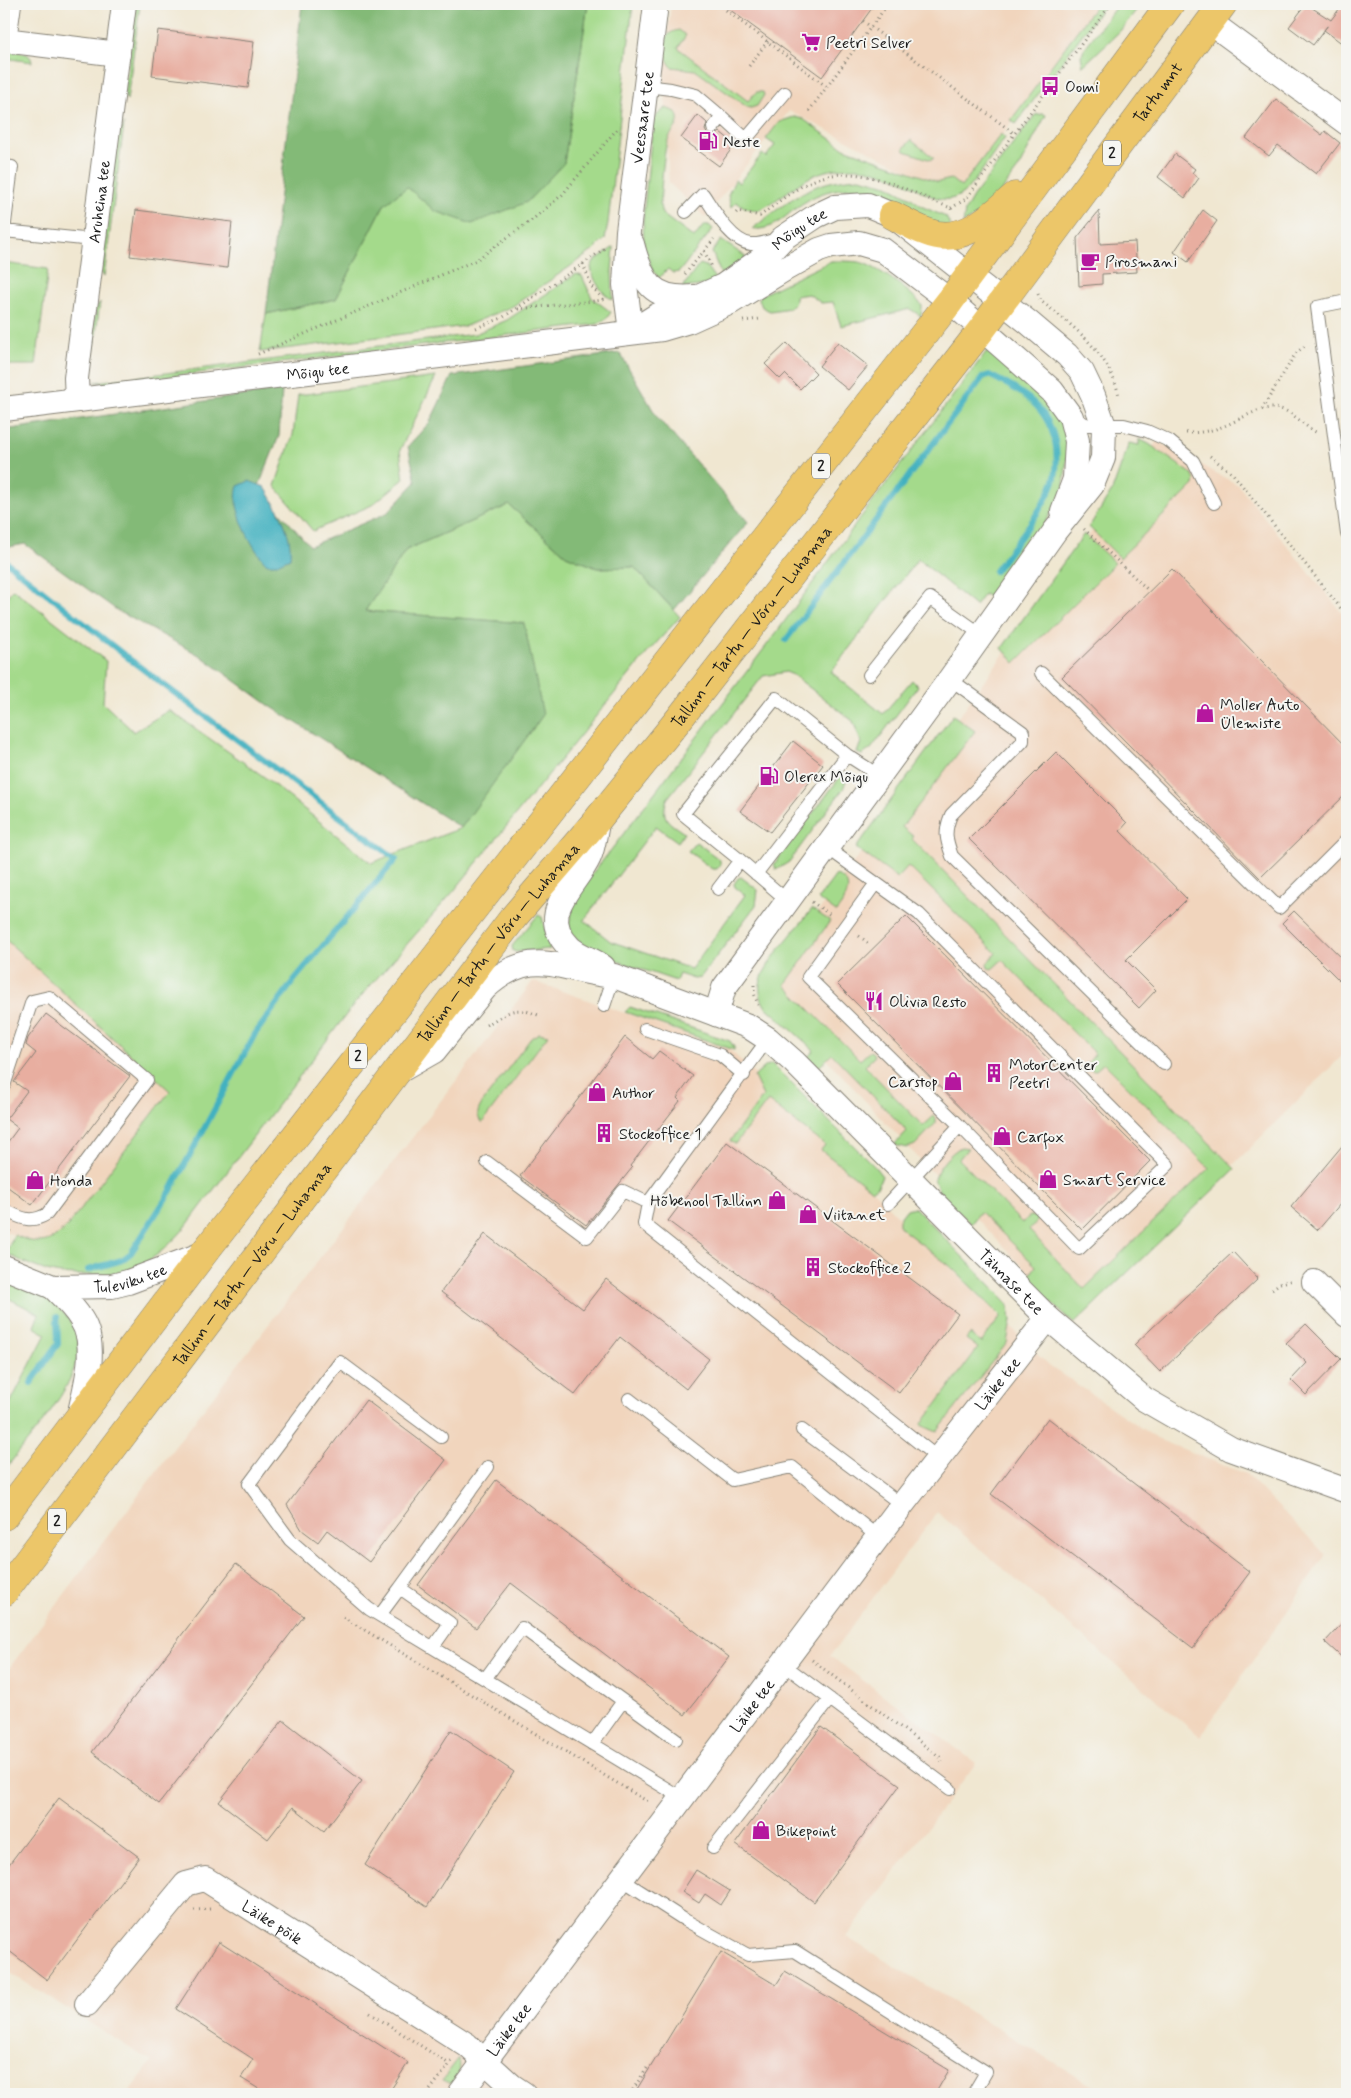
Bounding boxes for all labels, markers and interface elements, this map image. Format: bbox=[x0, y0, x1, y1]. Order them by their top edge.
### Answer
supermarket icon: Peetri Selver bbox=[800, 31, 822, 53]
place label: Peetri Selver bbox=[826, 33, 912, 54]
street label: Tartu mnt bbox=[1129, 58, 1188, 128]
street label: Veesaare tee bbox=[627, 70, 660, 165]
bus stop icon: Oomi bbox=[1039, 75, 1061, 97]
place label: Oomi bbox=[1065, 77, 1099, 98]
fuel station icon: Neste bbox=[697, 130, 719, 152]
place label: Neste bbox=[723, 132, 760, 153]
road number: 2 bbox=[1103, 140, 1121, 166]
street label: Aruheina tee bbox=[84, 158, 116, 244]
street label: Mõigu tee bbox=[768, 203, 831, 256]
cafe icon: Pirosmani bbox=[1079, 250, 1101, 272]
place label: Pirosmani bbox=[1105, 252, 1177, 273]
street label: Mõigu tee bbox=[285, 358, 351, 387]
road number: 2 bbox=[812, 454, 830, 478]
street label: Tallinn — Tartu — Võru — Luhamaa bbox=[667, 522, 837, 733]
place label: Moller Auto Ülemiste bbox=[1220, 695, 1299, 734]
shop icon: Moller Auto Ülemiste bbox=[1194, 702, 1216, 724]
fuel station icon: Olerex Mõigu bbox=[758, 765, 780, 787]
place label: Olerex Mõigu bbox=[784, 767, 868, 788]
street label: Tallinn — Tartu — Võru — Luhamaa bbox=[413, 839, 585, 1048]
restaurant icon: Olivia Resto bbox=[863, 990, 885, 1012]
place label: Olivia Resto bbox=[889, 992, 967, 1013]
road number: 2 bbox=[349, 1044, 367, 1068]
place label: MotorCenter Peetri bbox=[1009, 1055, 1098, 1094]
building icon: MotorCenter Peetri bbox=[983, 1062, 1005, 1084]
shop icon: Carstop bbox=[942, 1070, 964, 1092]
place label: Carstop bbox=[888, 1072, 938, 1093]
shop icon: Author bbox=[586, 1081, 608, 1103]
place label: Author bbox=[612, 1083, 655, 1104]
building icon: Stockoffice 1 bbox=[593, 1122, 615, 1144]
place label: Stockoffice 1 bbox=[619, 1124, 701, 1145]
shop icon: Carfox bbox=[991, 1125, 1013, 1147]
place label: Carfox bbox=[1017, 1127, 1064, 1150]
street label: Tallinn — Tartu — Võru — Luhamaa bbox=[169, 1158, 337, 1371]
shop icon: Smart Service bbox=[1037, 1168, 1059, 1190]
shop icon: Honda bbox=[24, 1169, 46, 1191]
place label: Smart Service bbox=[1063, 1170, 1167, 1191]
place label: Honda bbox=[50, 1171, 93, 1192]
shop icon: Hõbenool Tallinn bbox=[766, 1189, 788, 1211]
place label: Hõbenool Tallinn bbox=[650, 1191, 762, 1212]
shop icon: Viitanet bbox=[797, 1203, 819, 1225]
place label: Viitanet bbox=[823, 1205, 886, 1226]
street label: Tähnase tee bbox=[973, 1245, 1048, 1320]
building icon: Stockoffice 2 bbox=[802, 1256, 824, 1278]
place label: Stockoffice 2 bbox=[828, 1258, 911, 1279]
street label: Tuleviku tee bbox=[93, 1259, 171, 1298]
street label: Läike tee bbox=[971, 1353, 1026, 1415]
road number: 2 bbox=[48, 1508, 66, 1534]
street label: Läike tee bbox=[726, 1675, 780, 1737]
shop icon: Bikepoint bbox=[750, 1819, 772, 1841]
place label: Bikepoint bbox=[776, 1821, 836, 1842]
street label: Läike põik bbox=[237, 1896, 306, 1950]
street label: Läike tee bbox=[483, 1999, 537, 2061]

